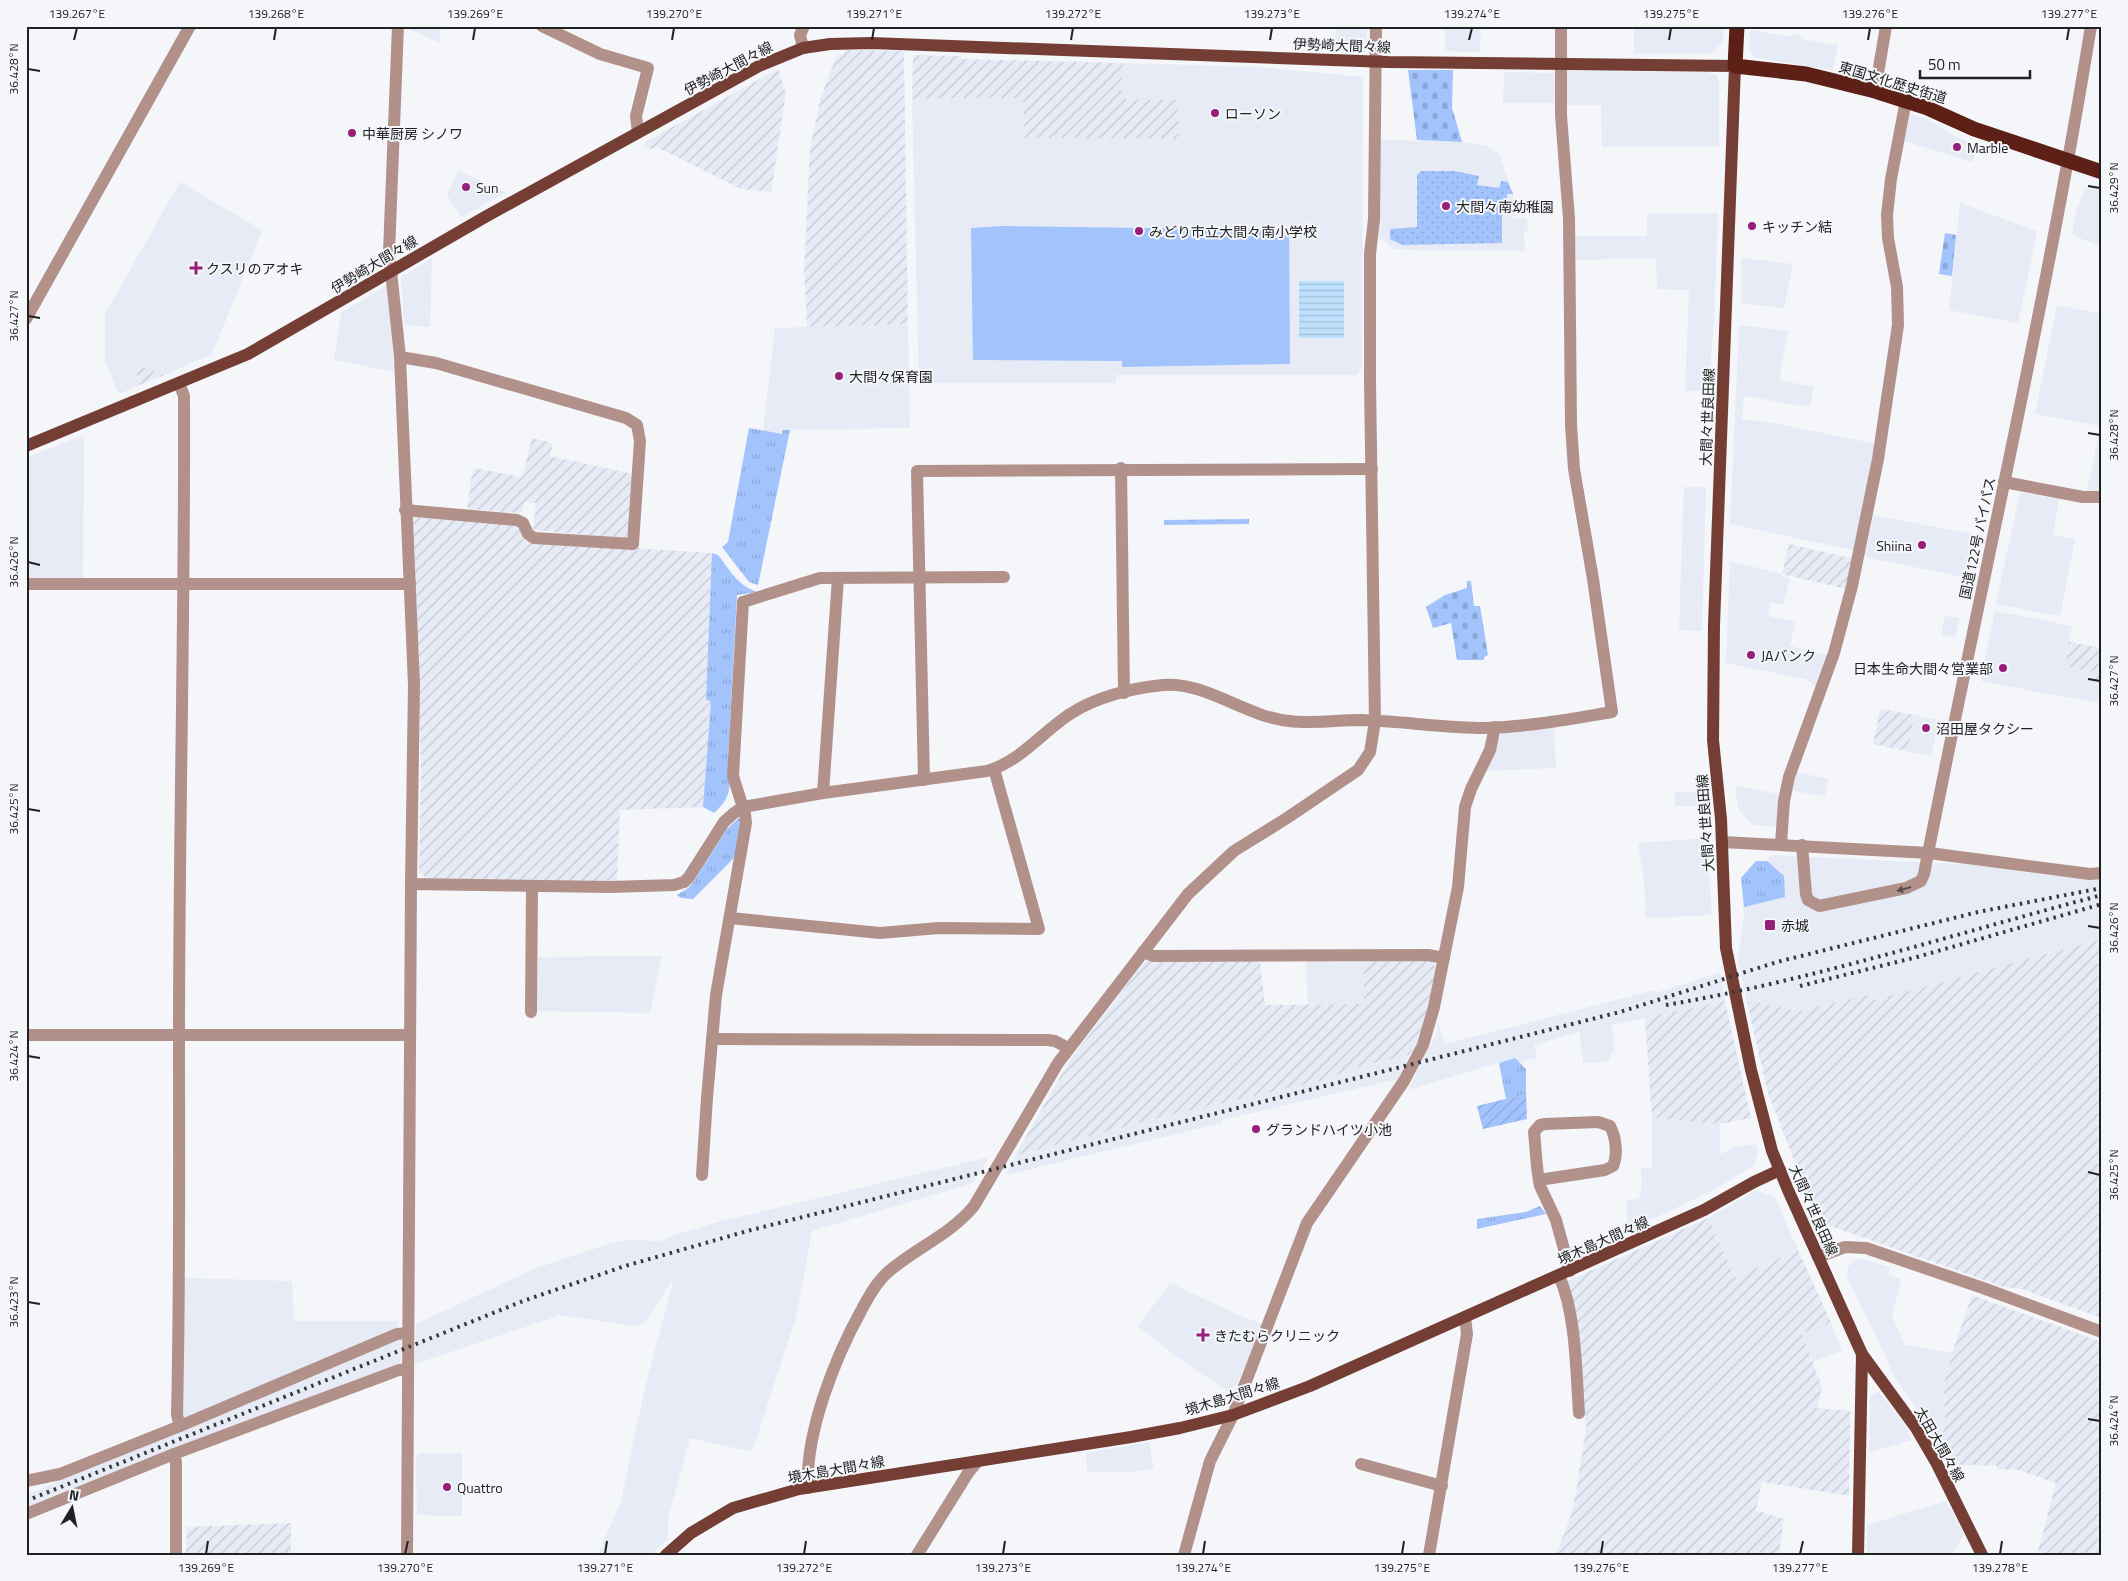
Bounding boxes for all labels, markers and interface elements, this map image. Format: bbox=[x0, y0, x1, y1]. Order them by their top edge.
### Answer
text: 139.267°E bbox=[49, 4, 105, 23]
text: 139.268°E bbox=[248, 4, 304, 23]
text: 139.269°E bbox=[447, 4, 503, 23]
text: 139.270°E bbox=[646, 4, 702, 23]
text: 139.271°E bbox=[846, 4, 902, 23]
text: 139.272°E bbox=[1045, 4, 1101, 23]
text: 139.273°E bbox=[1244, 4, 1300, 23]
text: 139.274°E bbox=[1444, 4, 1500, 23]
text: 139.275°E bbox=[1643, 4, 1699, 23]
text: 139.276°E bbox=[1842, 4, 1898, 23]
text: 139.277°E bbox=[2041, 4, 2097, 23]
street label: 伊勢崎大間々線 bbox=[1293, 33, 1391, 57]
street label: 伊勢崎大間々線 bbox=[680, 36, 776, 100]
text: 36.428°N bbox=[4, 43, 23, 95]
scale bar bbox=[1920, 48, 2030, 80]
text: 50 m bbox=[1928, 53, 1961, 76]
street label: 東国文化歴史街道 bbox=[1836, 56, 1950, 108]
place label: ローソン bbox=[1225, 103, 1281, 124]
marker: ローソン bbox=[1209, 107, 1221, 119]
place label: 中華厨房 シノワ bbox=[362, 123, 463, 144]
marker: 中華厨房 シノワ bbox=[346, 127, 358, 139]
place label: Marble bbox=[1967, 137, 2008, 158]
marker: Marble bbox=[1951, 141, 1963, 153]
text: 36.429°N bbox=[2104, 162, 2123, 214]
place label: Sun bbox=[476, 177, 499, 198]
marker: Sun bbox=[460, 181, 472, 193]
place label: 大間々南幼稚園 bbox=[1456, 196, 1554, 217]
marker: 大間々南幼稚園 bbox=[1440, 200, 1452, 212]
place label: キッチン結 bbox=[1762, 216, 1832, 237]
marker: キッチン結 bbox=[1746, 220, 1758, 232]
place label: みどり市立大間々南小学校 bbox=[1149, 221, 1317, 242]
marker: みどり市立大間々南小学校 bbox=[1133, 225, 1145, 237]
street label: 伊勢崎大間々線 bbox=[327, 230, 421, 298]
place label: クスリのアオキ bbox=[206, 258, 304, 279]
marker: クスリのアオキ bbox=[190, 262, 202, 274]
text: 36.427°N bbox=[4, 290, 23, 342]
place label: 大間々保育園 bbox=[849, 366, 933, 387]
street label: 大間々世良田線 bbox=[1695, 368, 1719, 466]
marker: 大間々保育園 bbox=[833, 370, 845, 382]
text: 36.428°N bbox=[2104, 409, 2123, 461]
street label: 国道122号 バイパス bbox=[1954, 475, 2000, 601]
place label: Shiina bbox=[1876, 535, 1912, 556]
text: 36.426°N bbox=[4, 536, 23, 588]
marker: Shiina bbox=[1916, 539, 1928, 551]
place label: JAバンク bbox=[1761, 645, 1816, 666]
marker: JAバンク bbox=[1745, 649, 1757, 661]
text: 36.427°N bbox=[2104, 655, 2123, 707]
place label: 日本生命大間々営業部 bbox=[1853, 658, 1993, 679]
marker: 日本生命大間々営業部 bbox=[1997, 662, 2009, 674]
place label: 沼田屋タクシー bbox=[1936, 718, 2034, 739]
marker: 沼田屋タクシー bbox=[1920, 722, 1932, 734]
street label: 大間々世良田線 bbox=[1691, 773, 1719, 873]
text: 36.425°N bbox=[4, 783, 23, 835]
one-way arrow bbox=[1896, 885, 1911, 893]
text: 36.426°N bbox=[2104, 902, 2123, 954]
place label: 赤城 bbox=[1781, 915, 1809, 936]
marker: 赤城 bbox=[1763, 918, 1777, 932]
text: 36.424°N bbox=[4, 1030, 23, 1082]
place label: グランドハイツ小池 bbox=[1266, 1119, 1392, 1140]
marker: グランドハイツ小池 bbox=[1250, 1123, 1262, 1135]
text: 36.425°N bbox=[2104, 1149, 2123, 1201]
street label: 大間々世良田線 bbox=[1784, 1161, 1844, 1259]
street label: 境木島大間々線 bbox=[1554, 1210, 1652, 1270]
text: 36.423°N bbox=[4, 1276, 23, 1328]
place label: きたむらクリニック bbox=[1214, 1325, 1340, 1346]
marker: きたむらクリニック bbox=[1196, 1328, 1210, 1342]
street label: 境木島大間々線 bbox=[1182, 1372, 1282, 1420]
text: 36.424°N bbox=[2104, 1395, 2123, 1447]
street label: 太田大間々線 bbox=[1910, 1402, 1970, 1486]
street label: 境木島大間々線 bbox=[786, 1450, 886, 1488]
place label: Quattro bbox=[457, 1477, 503, 1498]
marker: Quattro bbox=[441, 1481, 453, 1493]
north arrow bbox=[48, 1484, 98, 1534]
text: N bbox=[68, 1484, 81, 1506]
text: 139.269°E bbox=[178, 1558, 234, 1577]
text: 139.270°E bbox=[377, 1558, 433, 1577]
text: 139.271°E bbox=[577, 1558, 633, 1577]
text: 139.272°E bbox=[776, 1558, 832, 1577]
text: 139.273°E bbox=[975, 1558, 1031, 1577]
text: 139.274°E bbox=[1175, 1558, 1231, 1577]
text: 139.275°E bbox=[1374, 1558, 1430, 1577]
text: 139.276°E bbox=[1573, 1558, 1629, 1577]
text: 139.277°E bbox=[1772, 1558, 1828, 1577]
text: 139.278°E bbox=[1972, 1558, 2028, 1577]

